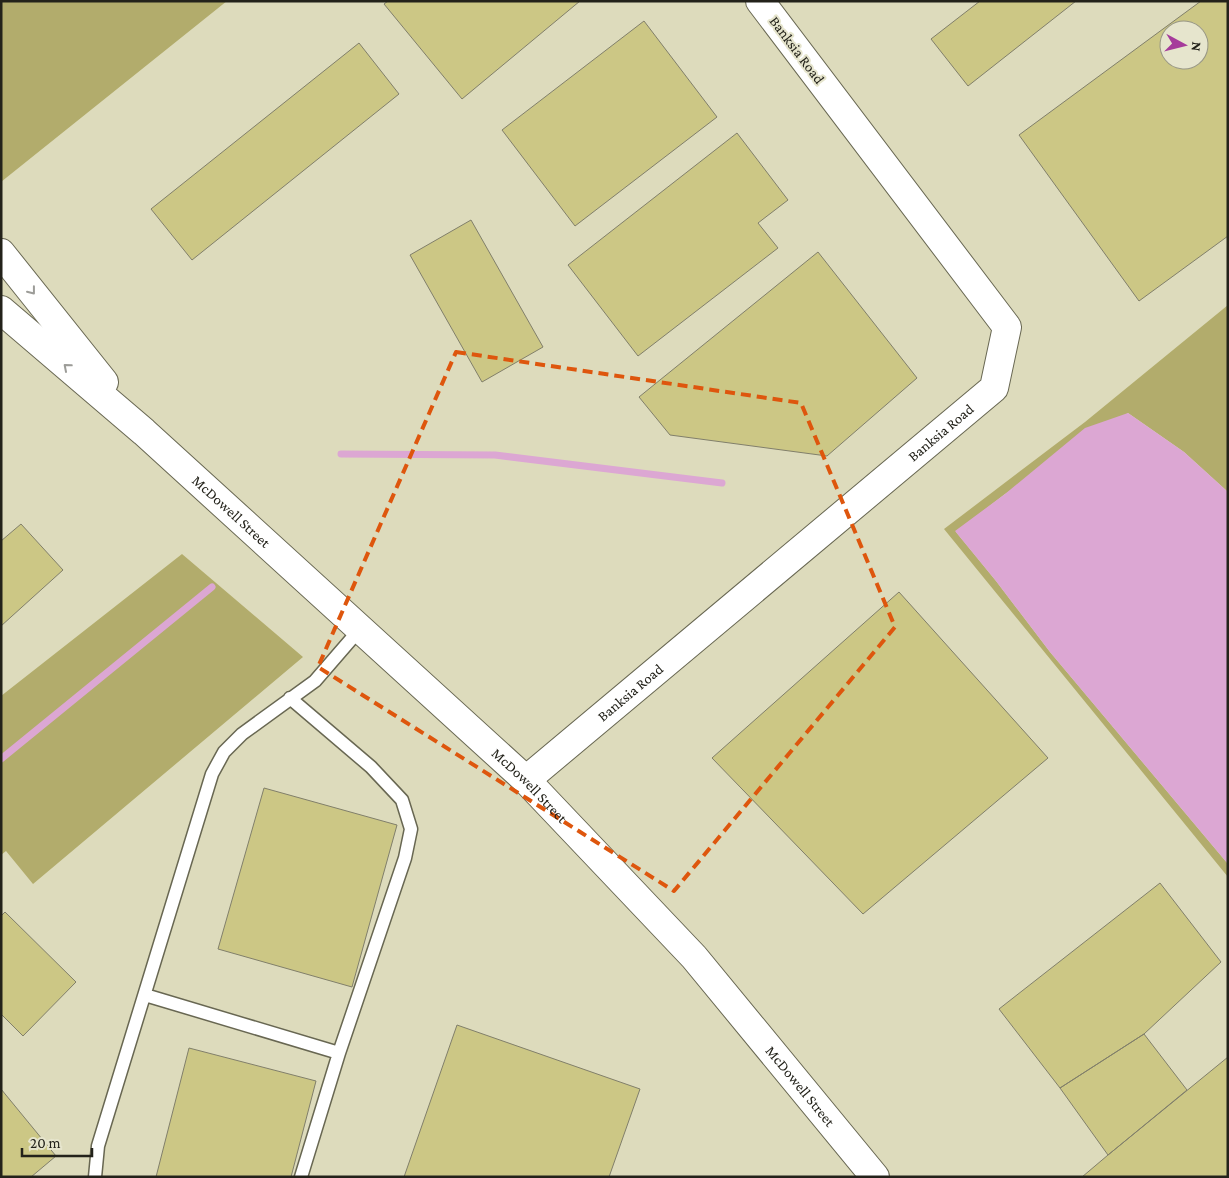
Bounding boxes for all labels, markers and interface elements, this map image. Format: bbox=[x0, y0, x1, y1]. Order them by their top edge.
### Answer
street label: Banksia Road bbox=[766, 13, 828, 87]
north arrow bbox=[1159, 20, 1209, 70]
text: N bbox=[1188, 41, 1205, 53]
one-way arrow bbox=[26, 285, 34, 294]
one-way arrow bbox=[64, 364, 73, 372]
street label: Banksia Road bbox=[905, 401, 977, 465]
street label: McDowell Street bbox=[189, 472, 274, 552]
street label: Banksia Road bbox=[594, 661, 666, 725]
street label: McDowell Street bbox=[488, 745, 571, 827]
street label: McDowell Street bbox=[762, 1043, 839, 1130]
scale bar bbox=[22, 1126, 92, 1158]
text: 20 m bbox=[30, 1135, 61, 1151]

